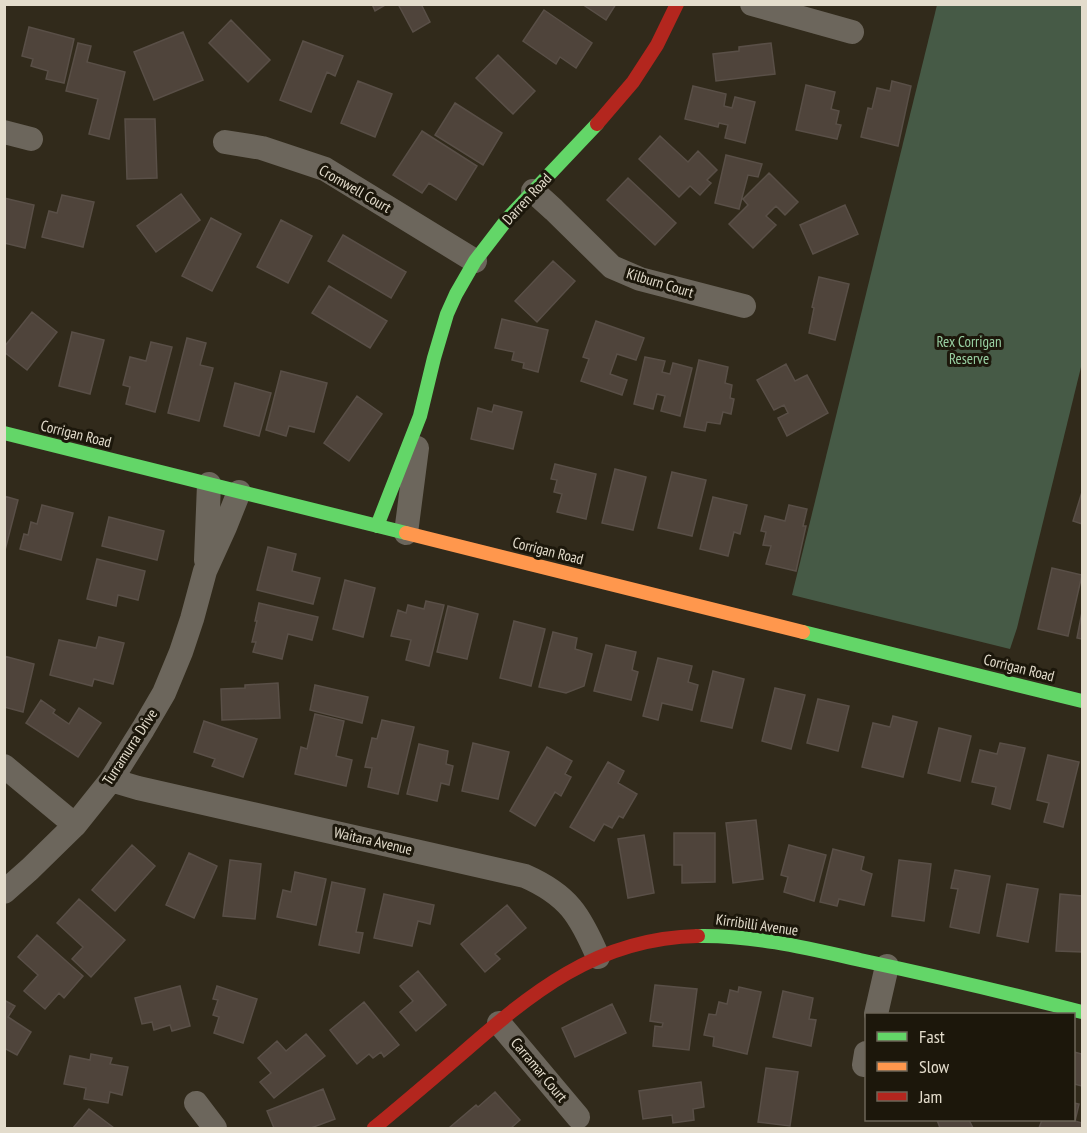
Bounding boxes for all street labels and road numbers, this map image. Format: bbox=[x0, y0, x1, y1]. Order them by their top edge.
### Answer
street label: Cromwell Court bbox=[316, 160, 395, 217]
street label: Darren Road bbox=[498, 169, 555, 228]
street label: Kilburn Court bbox=[624, 263, 696, 302]
street label: Corrigan Road bbox=[39, 416, 113, 451]
street label: Corrigan Road bbox=[511, 533, 585, 568]
street label: Corrigan Road bbox=[982, 650, 1056, 685]
street label: Turramurra Drive bbox=[98, 705, 161, 788]
street label: Waitara Avenue bbox=[332, 822, 414, 859]
street label: Kirribilli Avenue bbox=[715, 909, 799, 940]
street label: Carramar Court bbox=[507, 1034, 572, 1106]

